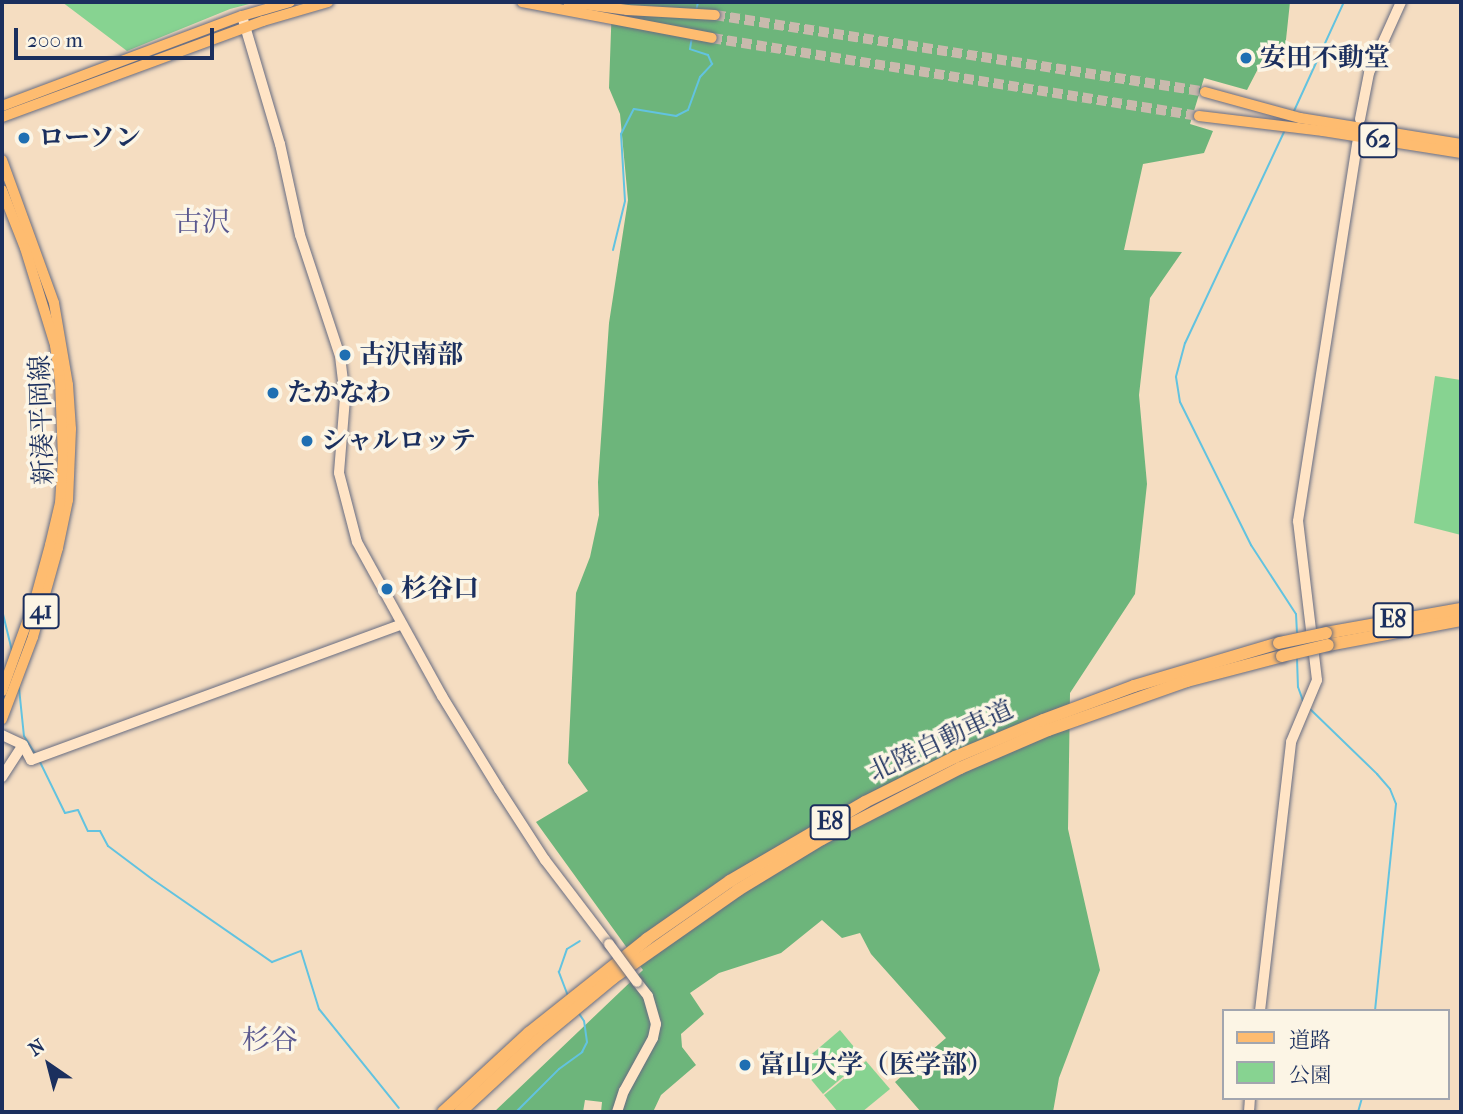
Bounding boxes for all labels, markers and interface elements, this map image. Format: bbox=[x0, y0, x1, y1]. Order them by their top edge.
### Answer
scale bar bbox=[18, 14, 217, 58]
text: 200 m bbox=[27, 28, 83, 52]
place label: 安田不動堂 bbox=[1260, 42, 1390, 74]
marker: 安田不動堂 bbox=[1238, 50, 1254, 66]
road number: 62 bbox=[1357, 120, 1399, 160]
place label: ローソン bbox=[38, 122, 142, 154]
marker: ローソン bbox=[16, 130, 32, 146]
district label: 古沢 bbox=[174, 205, 230, 239]
place label: 古沢南部 bbox=[359, 339, 463, 371]
marker: 古沢南部 bbox=[337, 347, 353, 363]
street label: 新湊平岡線 bbox=[24, 354, 60, 486]
place label: たかなわ bbox=[287, 377, 391, 409]
marker: たかなわ bbox=[265, 385, 281, 401]
place label: シャルロッテ bbox=[321, 425, 477, 457]
marker: シャルロッテ bbox=[299, 433, 315, 449]
place label: 杉谷口 bbox=[401, 573, 479, 605]
marker: 杉谷口 bbox=[379, 581, 395, 597]
road number: 41 bbox=[22, 590, 60, 632]
road number: E8 bbox=[1372, 600, 1414, 640]
street label: 北陸自動車道 bbox=[864, 694, 1018, 788]
road number: E8 bbox=[809, 802, 851, 842]
legend bbox=[1222, 1009, 1449, 1100]
district label: 杉谷 bbox=[242, 1023, 298, 1057]
text: 道路 bbox=[1289, 1028, 1331, 1052]
north arrow bbox=[14, 1030, 84, 1100]
text: N bbox=[25, 1035, 49, 1061]
place label: 富山大学（医学部） bbox=[759, 1049, 993, 1081]
marker: 富山大学（医学部） bbox=[737, 1057, 753, 1073]
text: 公園 bbox=[1289, 1063, 1331, 1087]

